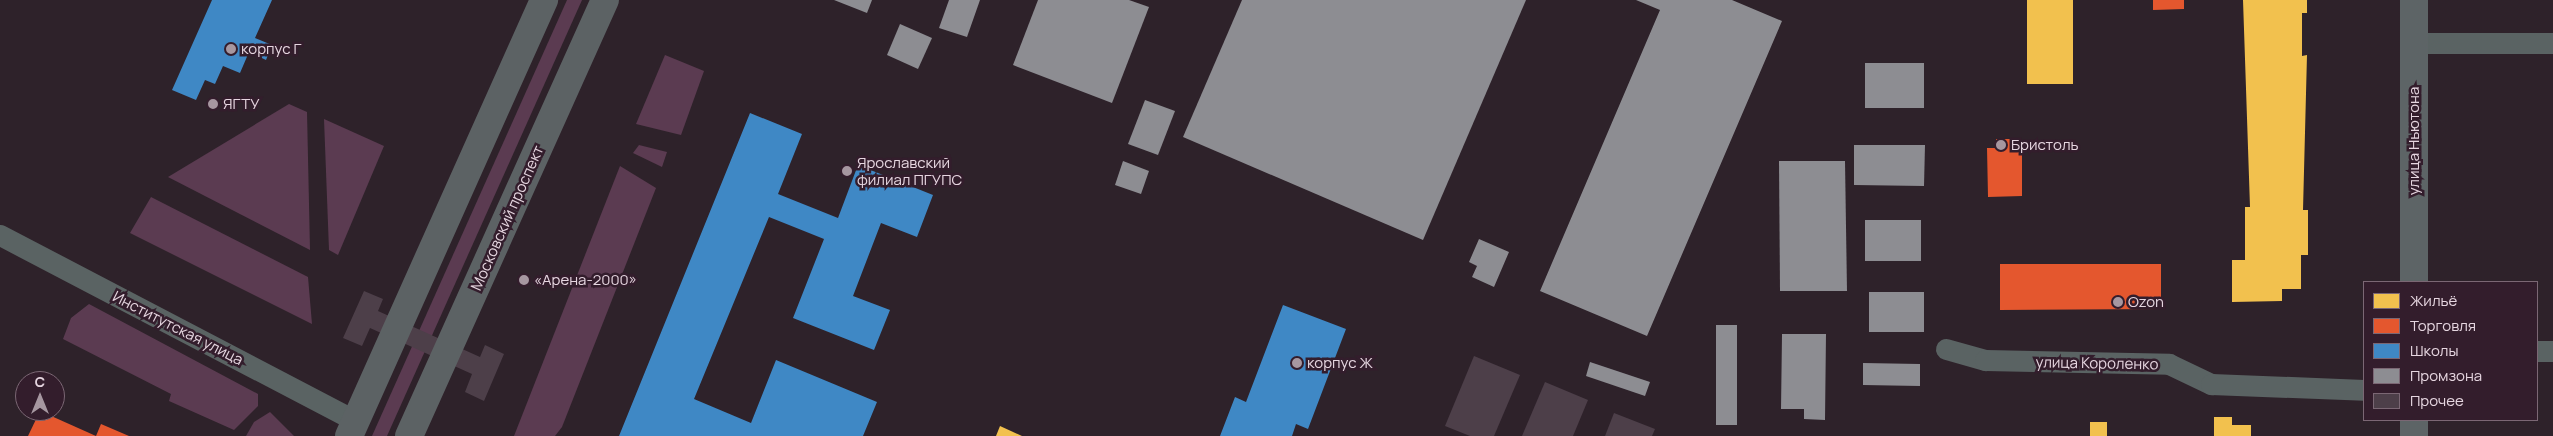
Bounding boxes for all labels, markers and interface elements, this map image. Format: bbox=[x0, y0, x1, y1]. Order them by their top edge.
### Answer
place label: корпус Г bbox=[241, 40, 301, 58]
marker: корпус Г bbox=[225, 43, 237, 55]
street label: улица Ньютона bbox=[2405, 87, 2423, 195]
place label: ЯГТУ bbox=[223, 95, 260, 113]
marker: ЯГТУ bbox=[207, 98, 219, 110]
place label: Бристоль bbox=[2011, 136, 2079, 154]
marker: Бристоль bbox=[1995, 139, 2007, 151]
street label: Московский проспект bbox=[467, 143, 547, 293]
place label: Ярославский филиал ПГУПС bbox=[857, 153, 962, 188]
marker: Ярославский филиал ПГУПС bbox=[841, 165, 853, 177]
place label: «Арена-2000» bbox=[534, 271, 637, 289]
marker: «Арена-2000» bbox=[518, 274, 530, 286]
legend bbox=[2363, 281, 2538, 421]
street label: Институтская улица bbox=[110, 287, 246, 369]
text: Жильё bbox=[2410, 290, 2457, 311]
place label: Ozon bbox=[2128, 293, 2164, 311]
marker: Ozon bbox=[2112, 296, 2124, 308]
text: Торговля bbox=[2410, 315, 2476, 336]
text: Школы bbox=[2410, 340, 2458, 361]
street label: улица Короленко bbox=[2035, 353, 2159, 373]
place label: корпус Ж bbox=[1307, 354, 1373, 372]
marker: корпус Ж bbox=[1291, 357, 1303, 369]
text: Промзона bbox=[2410, 365, 2482, 386]
north arrow bbox=[15, 371, 65, 421]
text: С bbox=[35, 372, 45, 391]
text: Прочее bbox=[2410, 390, 2464, 411]

